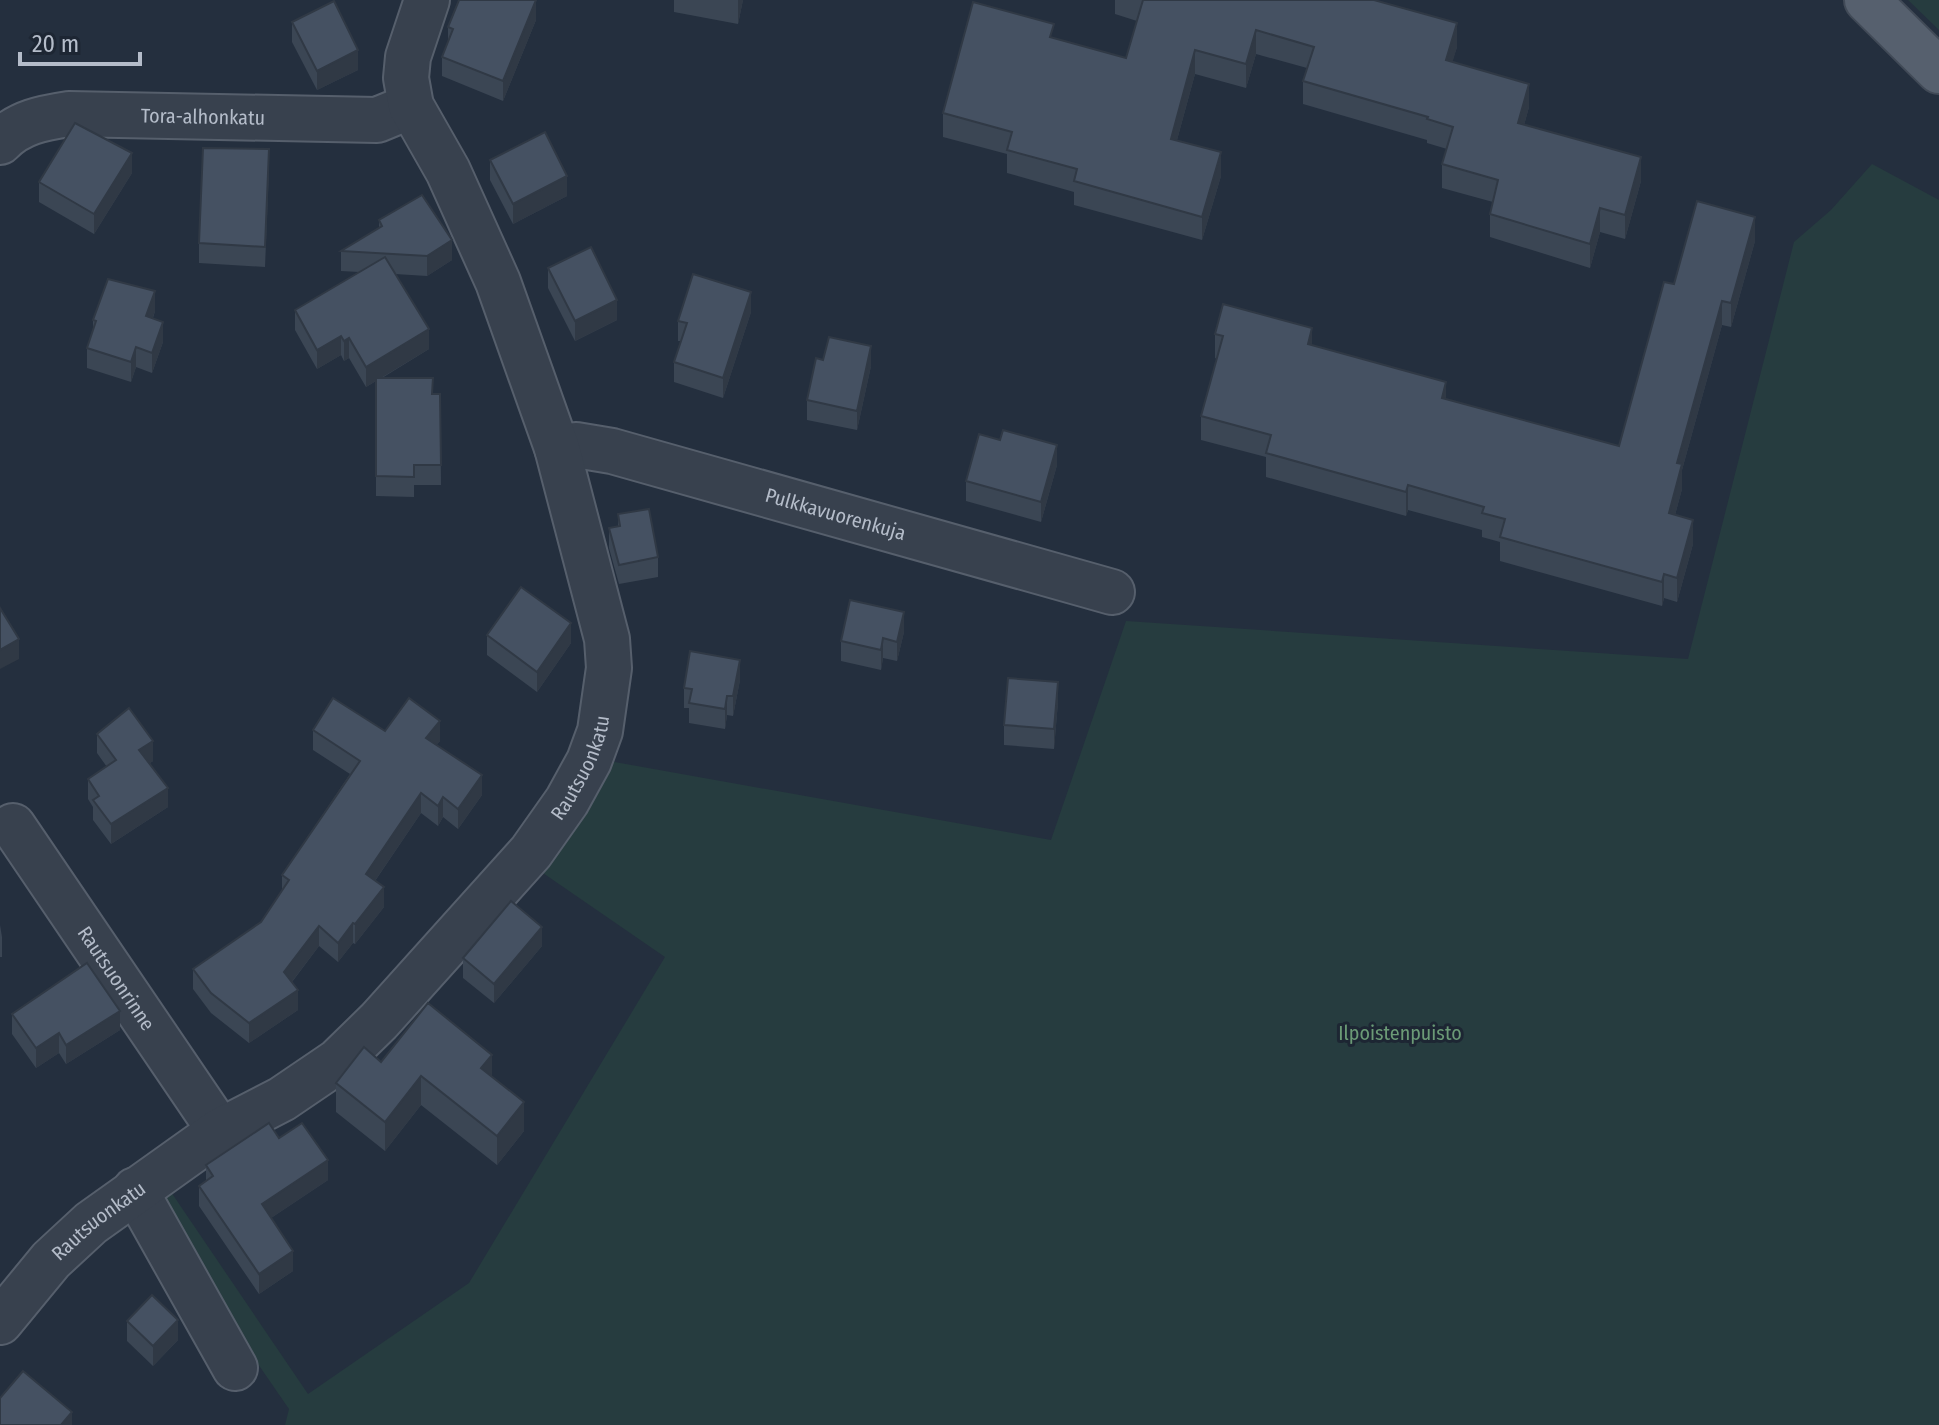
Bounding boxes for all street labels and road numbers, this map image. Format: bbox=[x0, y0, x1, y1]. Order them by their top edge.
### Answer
street label: Tora-alhonkatu bbox=[141, 103, 265, 130]
street label: Pulkkavuorenkuja bbox=[763, 483, 909, 545]
street label: Rautsuonkatu bbox=[545, 714, 614, 825]
street label: Rautsuonrinne bbox=[73, 922, 160, 1035]
street label: Rautsuonkatu bbox=[47, 1176, 150, 1265]

